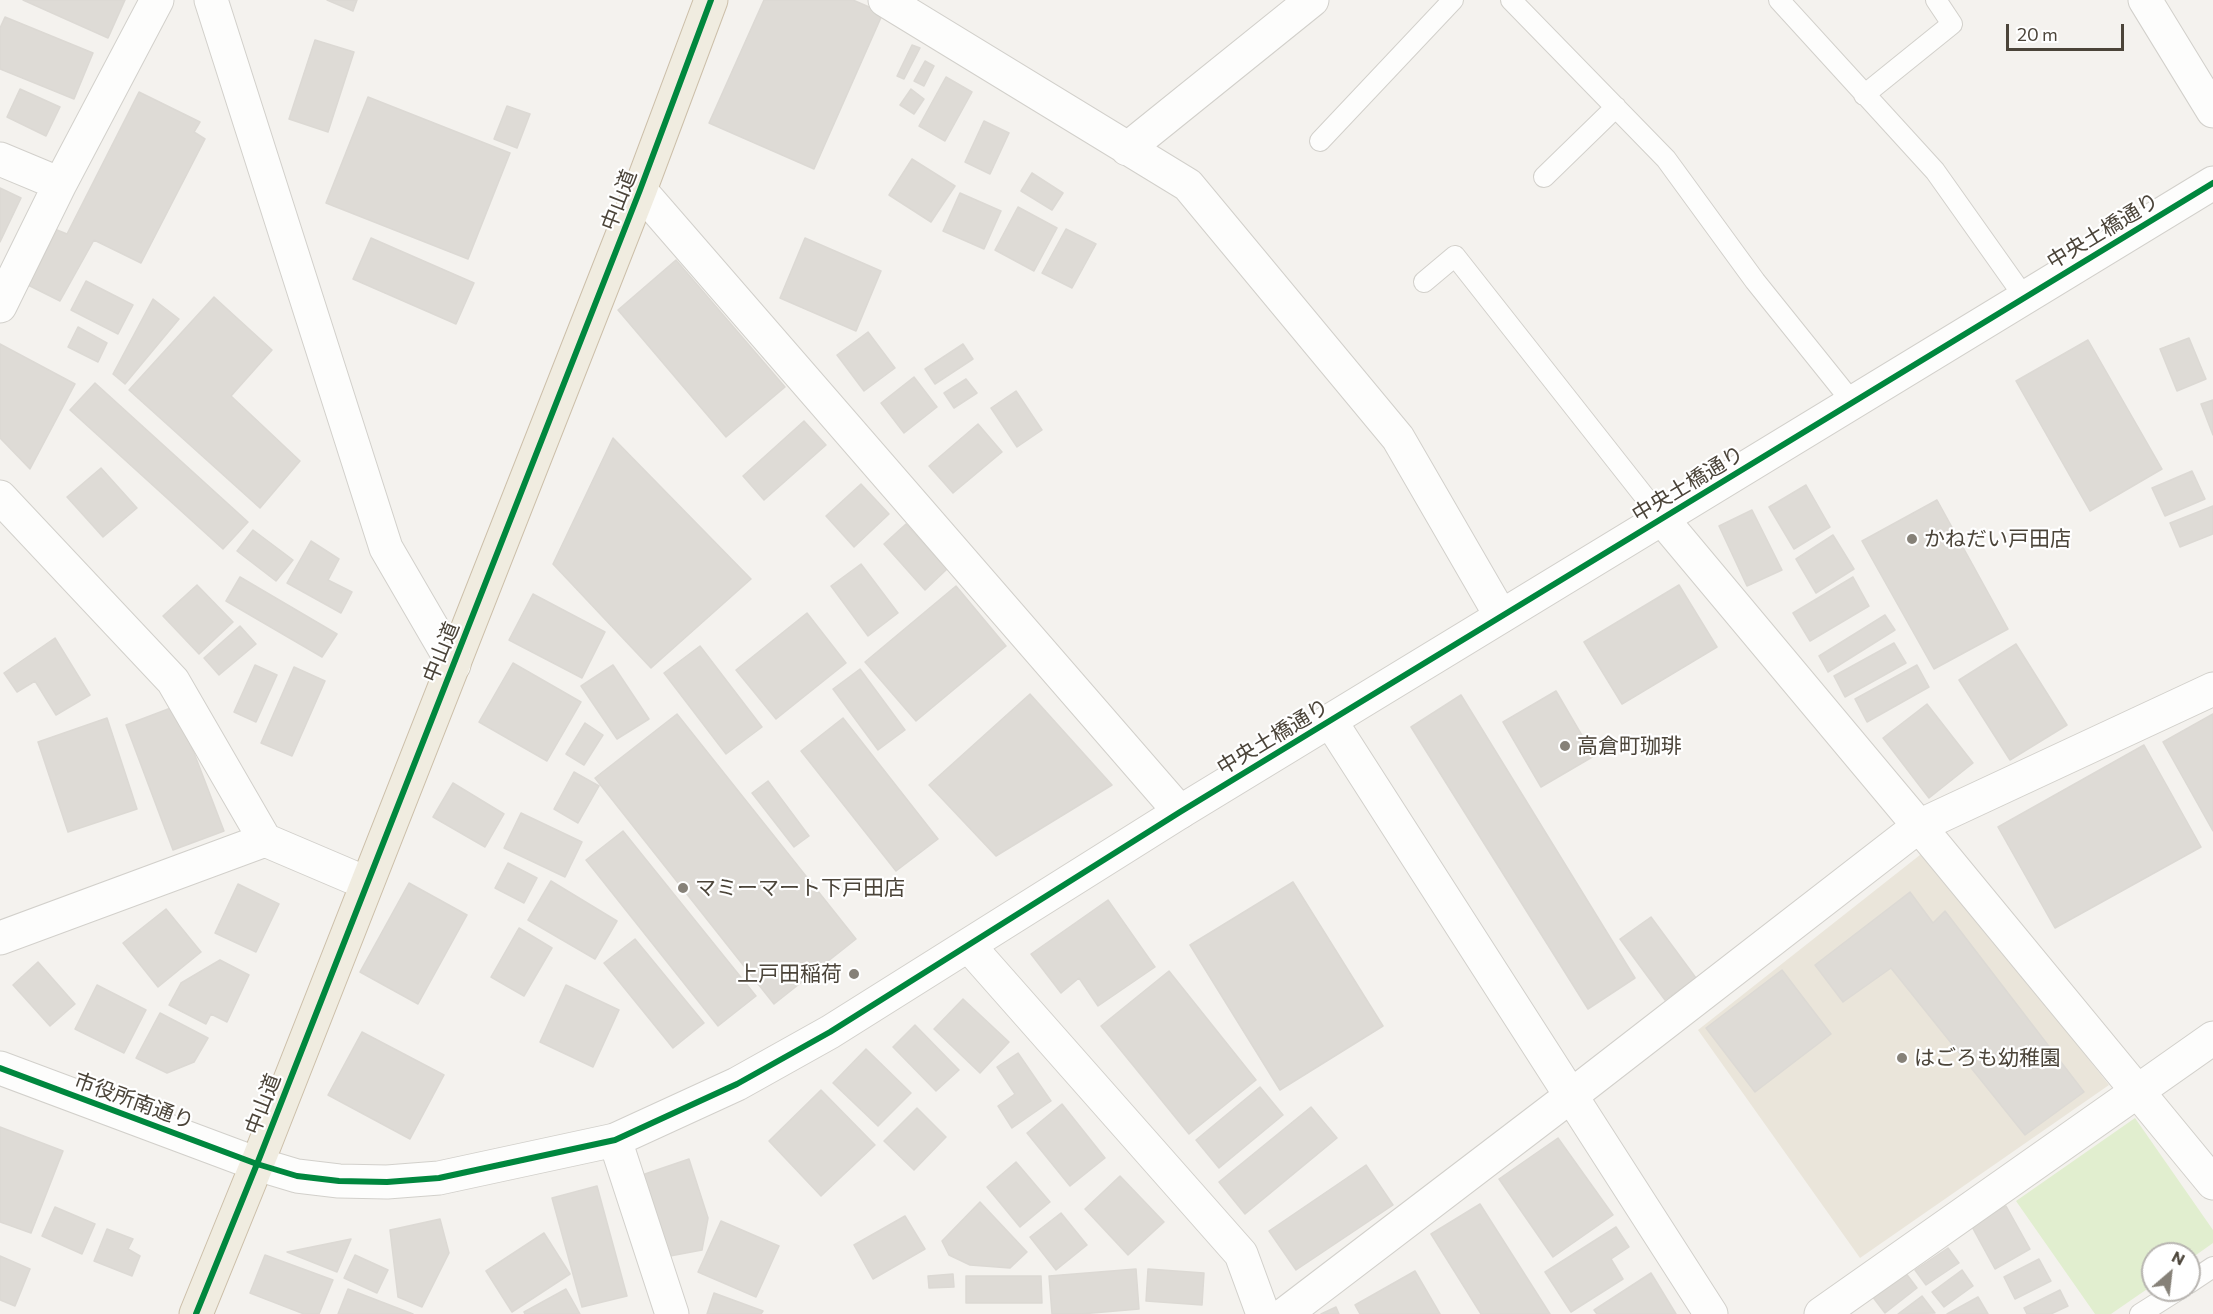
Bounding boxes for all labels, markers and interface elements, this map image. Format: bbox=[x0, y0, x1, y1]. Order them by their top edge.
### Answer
scale bar bbox=[2009, 12, 2128, 50]
text: 20 m bbox=[2017, 23, 2058, 45]
street label: 中山道 bbox=[596, 166, 642, 234]
street label: 中央土橋通り bbox=[2043, 188, 2163, 274]
street label: 中央土橋通り bbox=[1628, 441, 1748, 527]
place label: かねだい戸田店 bbox=[1924, 526, 2071, 552]
marker: かねだい戸田店 bbox=[1905, 532, 1919, 546]
street label: 中山道 bbox=[418, 618, 464, 686]
street label: 中央土橋通り bbox=[1213, 694, 1333, 780]
place label: 高倉町珈琲 bbox=[1577, 733, 1682, 759]
marker: 高倉町珈琲 bbox=[1558, 739, 1572, 753]
place label: マミーマート下戸田店 bbox=[695, 875, 905, 901]
marker: マミーマート下戸田店 bbox=[676, 881, 690, 895]
place label: 上戸田稲荷 bbox=[737, 961, 842, 987]
marker: 上戸田稲荷 bbox=[847, 967, 861, 981]
place label: はごろも幼稚園 bbox=[1914, 1045, 2061, 1071]
marker: はごろも幼稚園 bbox=[1895, 1051, 1909, 1065]
street label: 市役所南通り bbox=[70, 1068, 198, 1134]
street label: 中山道 bbox=[240, 1070, 286, 1138]
north arrow bbox=[2141, 1242, 2201, 1302]
text: N bbox=[2169, 1246, 2189, 1269]

